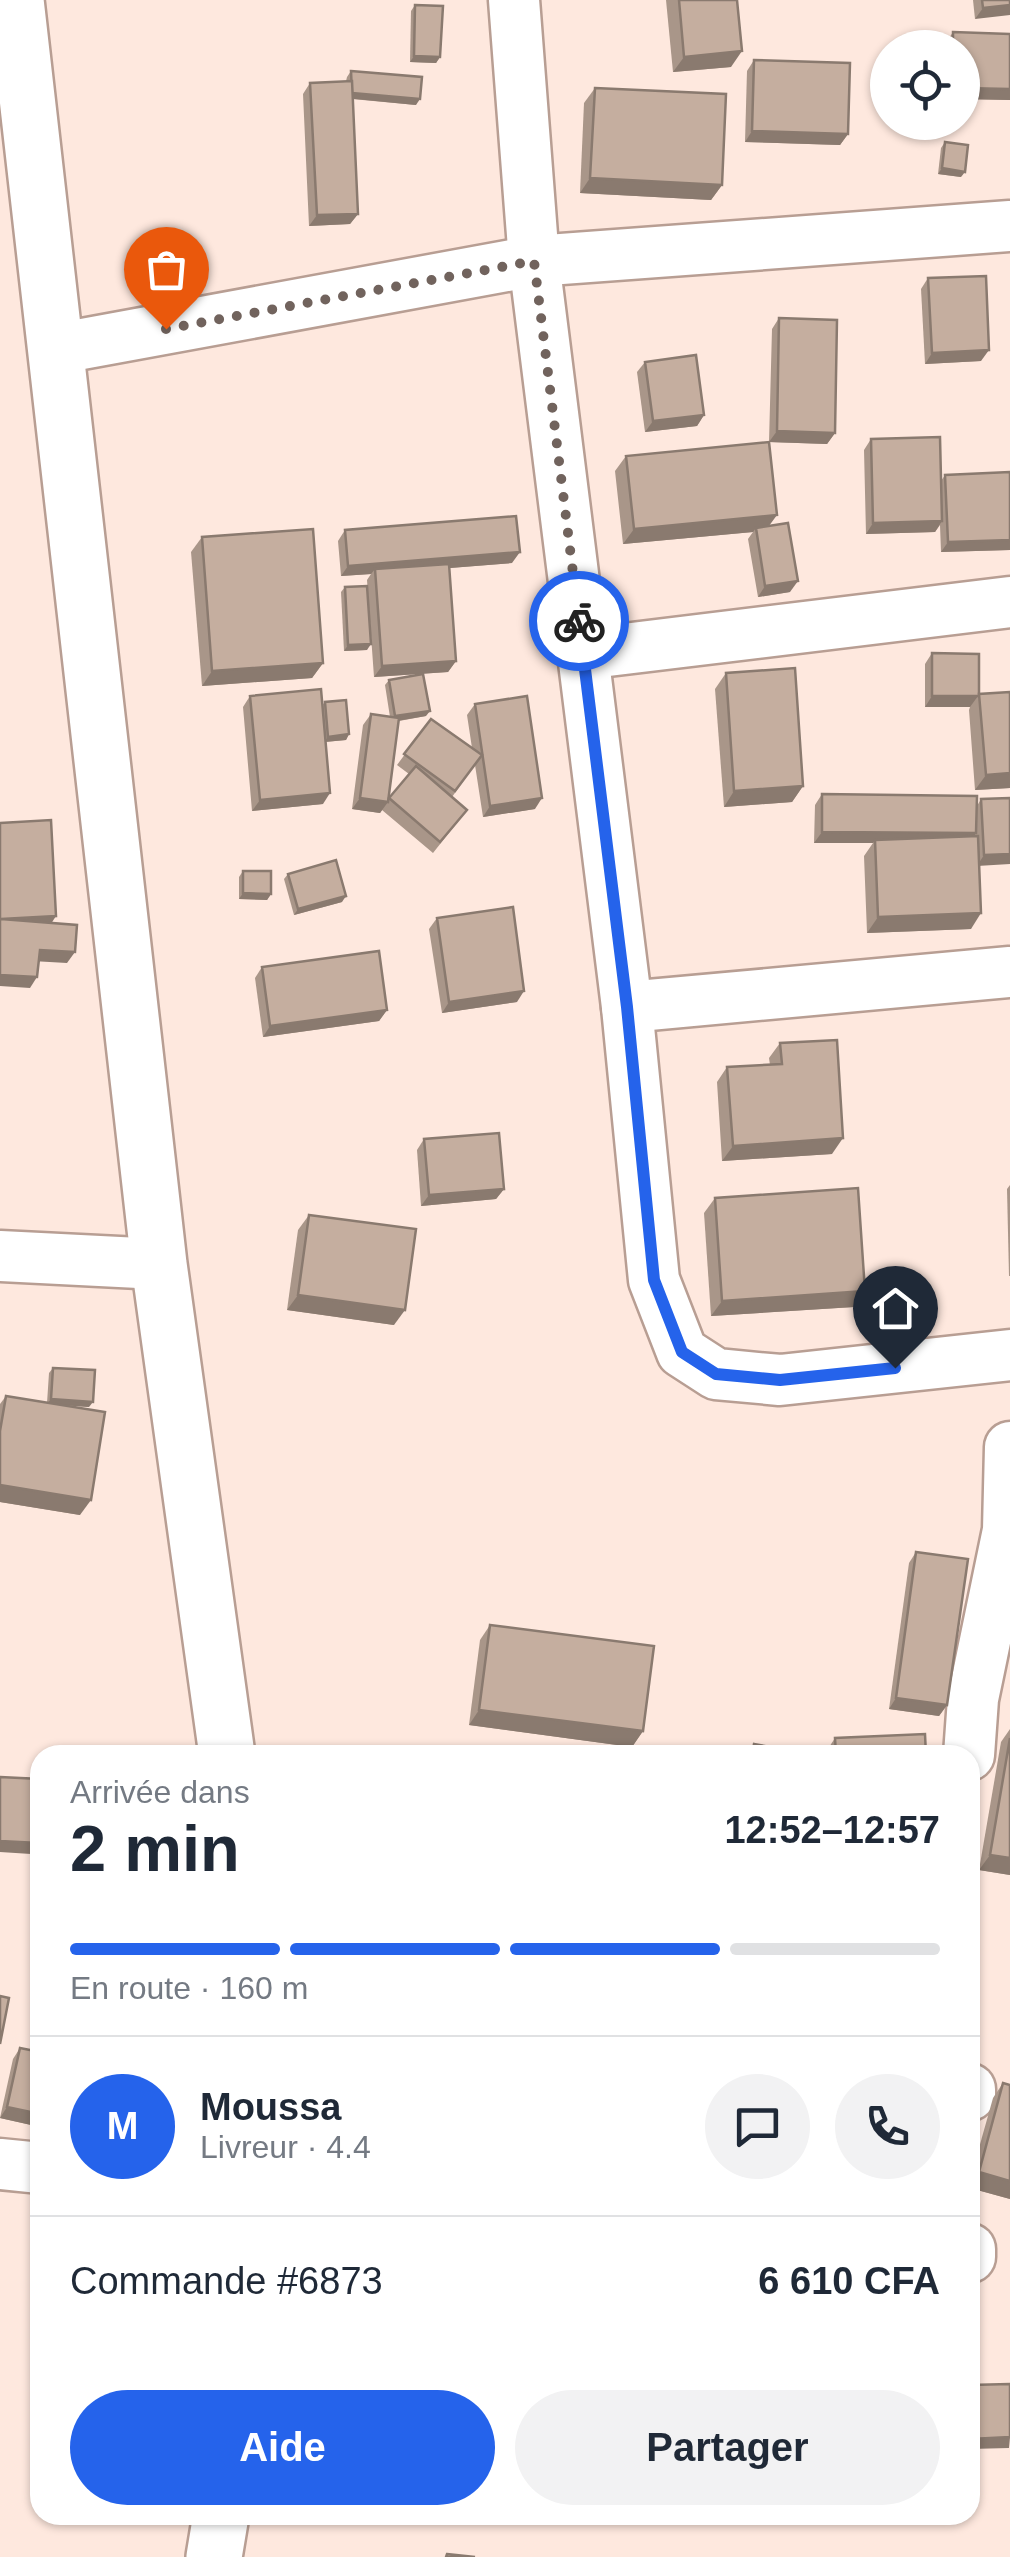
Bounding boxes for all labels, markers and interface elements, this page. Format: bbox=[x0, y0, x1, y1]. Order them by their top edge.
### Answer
map controls bbox=[870, 30, 980, 140]
button: locate bbox=[870, 30, 980, 140]
pin bbox=[124, 227, 209, 330]
icon: bag bbox=[139, 242, 194, 297]
courier bbox=[529, 571, 629, 671]
icon: bike bbox=[552, 594, 607, 649]
pin bbox=[853, 1266, 938, 1369]
icon: home bbox=[868, 1281, 923, 1336]
text: Arrivée dans bbox=[70, 1774, 250, 1810]
text: 12:52–12:57 bbox=[724, 1809, 940, 1851]
text: 2 min bbox=[70, 1812, 240, 1885]
text: En route · 160 m bbox=[70, 1970, 308, 2006]
button: chat bbox=[705, 2074, 810, 2179]
button: phone bbox=[835, 2074, 940, 2179]
text: Moussa bbox=[200, 2086, 341, 2128]
text: M bbox=[107, 2105, 138, 2147]
text: Livreur · 4.4 bbox=[200, 2129, 371, 2165]
text: Commande #6873 bbox=[70, 2260, 383, 2302]
text: 6 610 CFA bbox=[758, 2260, 940, 2302]
button: Aide bbox=[70, 2390, 495, 2505]
button: Partager bbox=[515, 2390, 940, 2505]

